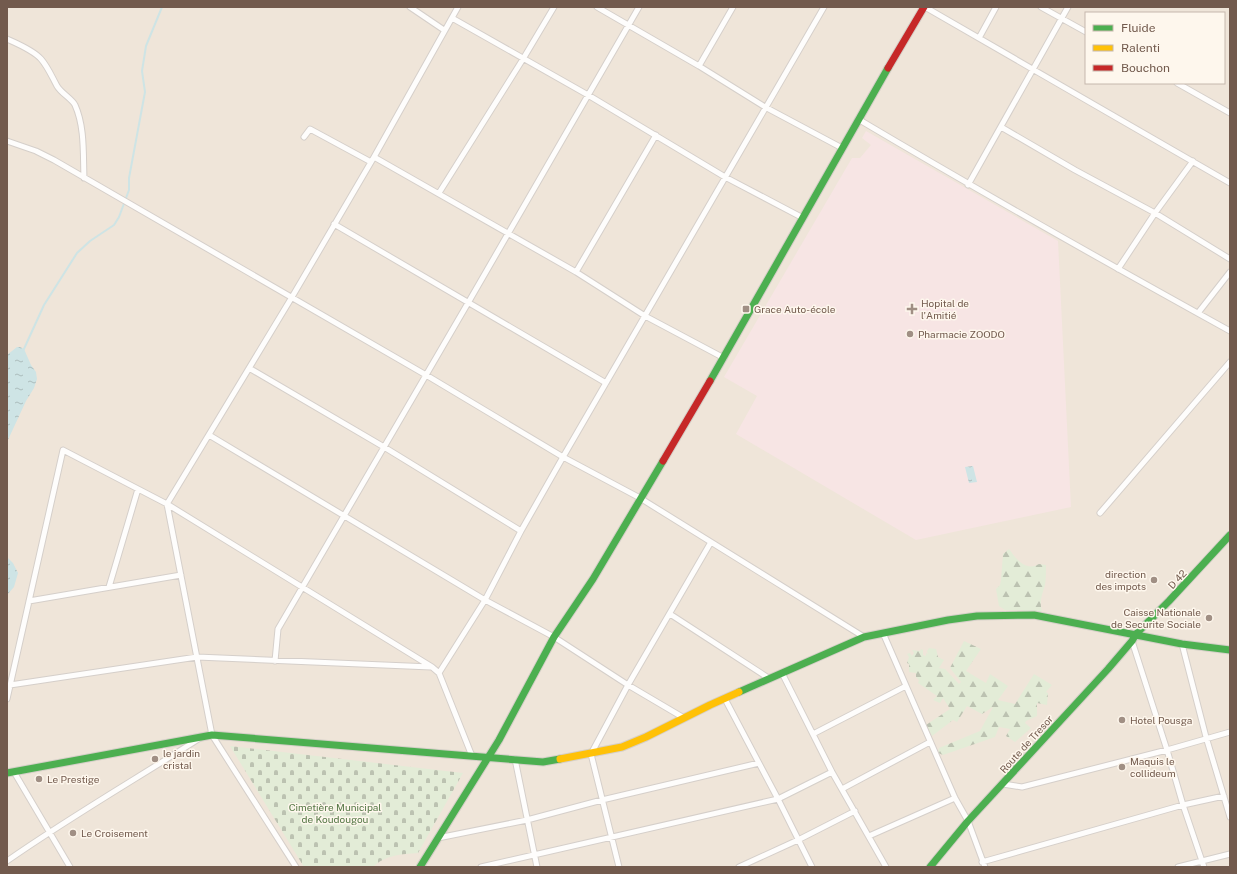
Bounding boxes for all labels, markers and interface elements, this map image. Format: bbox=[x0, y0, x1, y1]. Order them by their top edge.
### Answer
legend bbox=[1085, 12, 1225, 84]
text: Fluide bbox=[1121, 21, 1156, 35]
text: Ralenti bbox=[1121, 41, 1160, 55]
text: Bouchon bbox=[1121, 61, 1170, 75]
place label: Hopital de l'Amitié bbox=[921, 297, 969, 321]
place label: Grace Auto-école bbox=[754, 303, 836, 315]
marker: Hopital de l'Amitié bbox=[906, 303, 918, 315]
marker: Grace Auto-école bbox=[741, 304, 751, 314]
place label: Pharmacie ZOODO bbox=[918, 328, 1005, 340]
marker: Pharmacie ZOODO bbox=[905, 329, 915, 339]
street label: D 42 bbox=[1165, 567, 1189, 591]
place label: direction des impots bbox=[1095, 568, 1146, 592]
marker: direction des impots bbox=[1149, 575, 1159, 585]
place label: Caisse Nationale de Securite Sociale bbox=[1111, 606, 1201, 630]
marker: Caisse Nationale de Securite Sociale bbox=[1204, 613, 1214, 623]
street label: Route de Tresor bbox=[997, 713, 1055, 775]
place label: Hotel Pousga bbox=[1130, 714, 1192, 726]
marker: Hotel Pousga bbox=[1117, 715, 1127, 725]
place label: le jardin cristal bbox=[163, 747, 200, 771]
marker: le jardin cristal bbox=[150, 754, 160, 764]
place label: Maquis le collideum bbox=[1130, 755, 1176, 779]
marker: Maquis le collideum bbox=[1117, 762, 1127, 772]
place label: Le Prestige bbox=[47, 773, 100, 785]
marker: Le Prestige bbox=[34, 774, 44, 784]
park label: Cimetière Municipal de Koudougou bbox=[289, 801, 381, 825]
place label: Le Croisement bbox=[81, 827, 148, 839]
marker: Le Croisement bbox=[68, 828, 78, 838]

